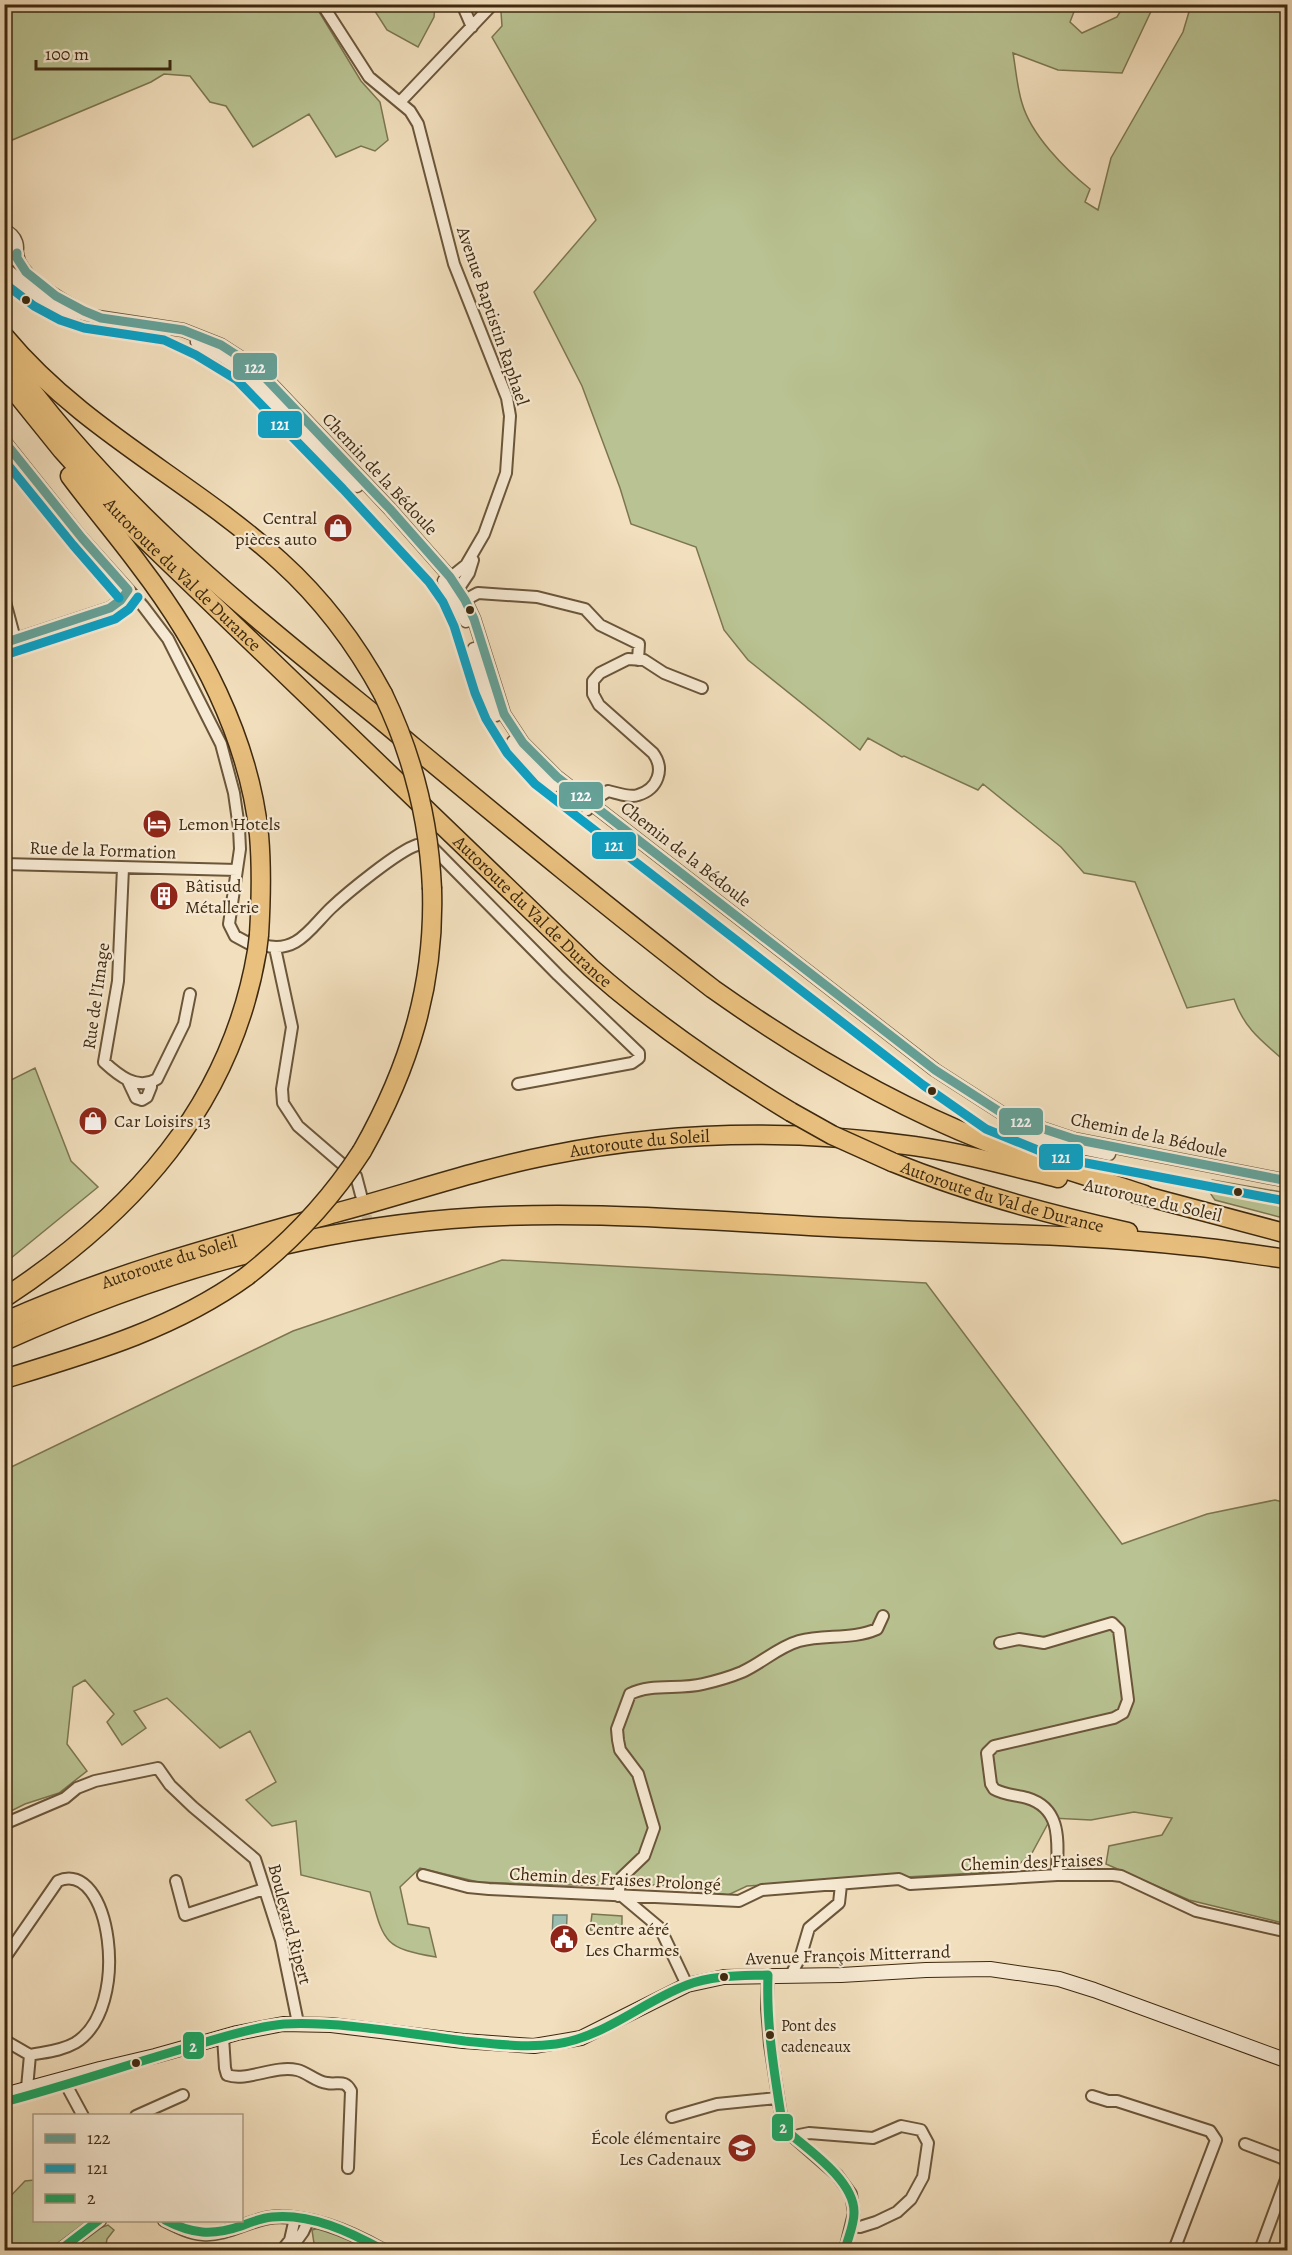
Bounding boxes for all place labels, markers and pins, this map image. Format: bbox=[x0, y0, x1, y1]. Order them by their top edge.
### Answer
unlabelled marker bbox=[20, 294, 32, 306]
place label: Central pièces auto bbox=[235, 506, 318, 551]
shop icon: Central pièces auto bbox=[322, 512, 354, 544]
unlabelled marker bbox=[464, 604, 476, 616]
hotel icon: Lemon Hotels bbox=[141, 808, 173, 840]
place label: Lemon Hotels bbox=[178, 812, 280, 836]
place label: Bâtisud Métallerie bbox=[185, 874, 259, 919]
building icon: Bâtisud Métallerie bbox=[148, 880, 180, 912]
unlabelled marker bbox=[926, 1085, 938, 1097]
shop icon: Car Loisirs 13 bbox=[77, 1105, 109, 1137]
place label: Car Loisirs 13 bbox=[114, 1109, 211, 1133]
unlabelled marker bbox=[1232, 1186, 1244, 1198]
place label: Centre aéré Les Charmes bbox=[585, 1917, 679, 1962]
public building icon: Centre aéré Les Charmes bbox=[548, 1923, 580, 1955]
unlabelled marker bbox=[718, 1971, 730, 1983]
place label: Pont des cadeneaux bbox=[781, 2015, 851, 2058]
marker: Pont des cadeneaux bbox=[764, 2029, 776, 2041]
unlabelled marker bbox=[130, 2057, 142, 2069]
place label: École élémentaire Les Cadenaux bbox=[591, 2126, 721, 2171]
school or university icon: École élémentaire Les Cadenaux bbox=[726, 2132, 758, 2164]

